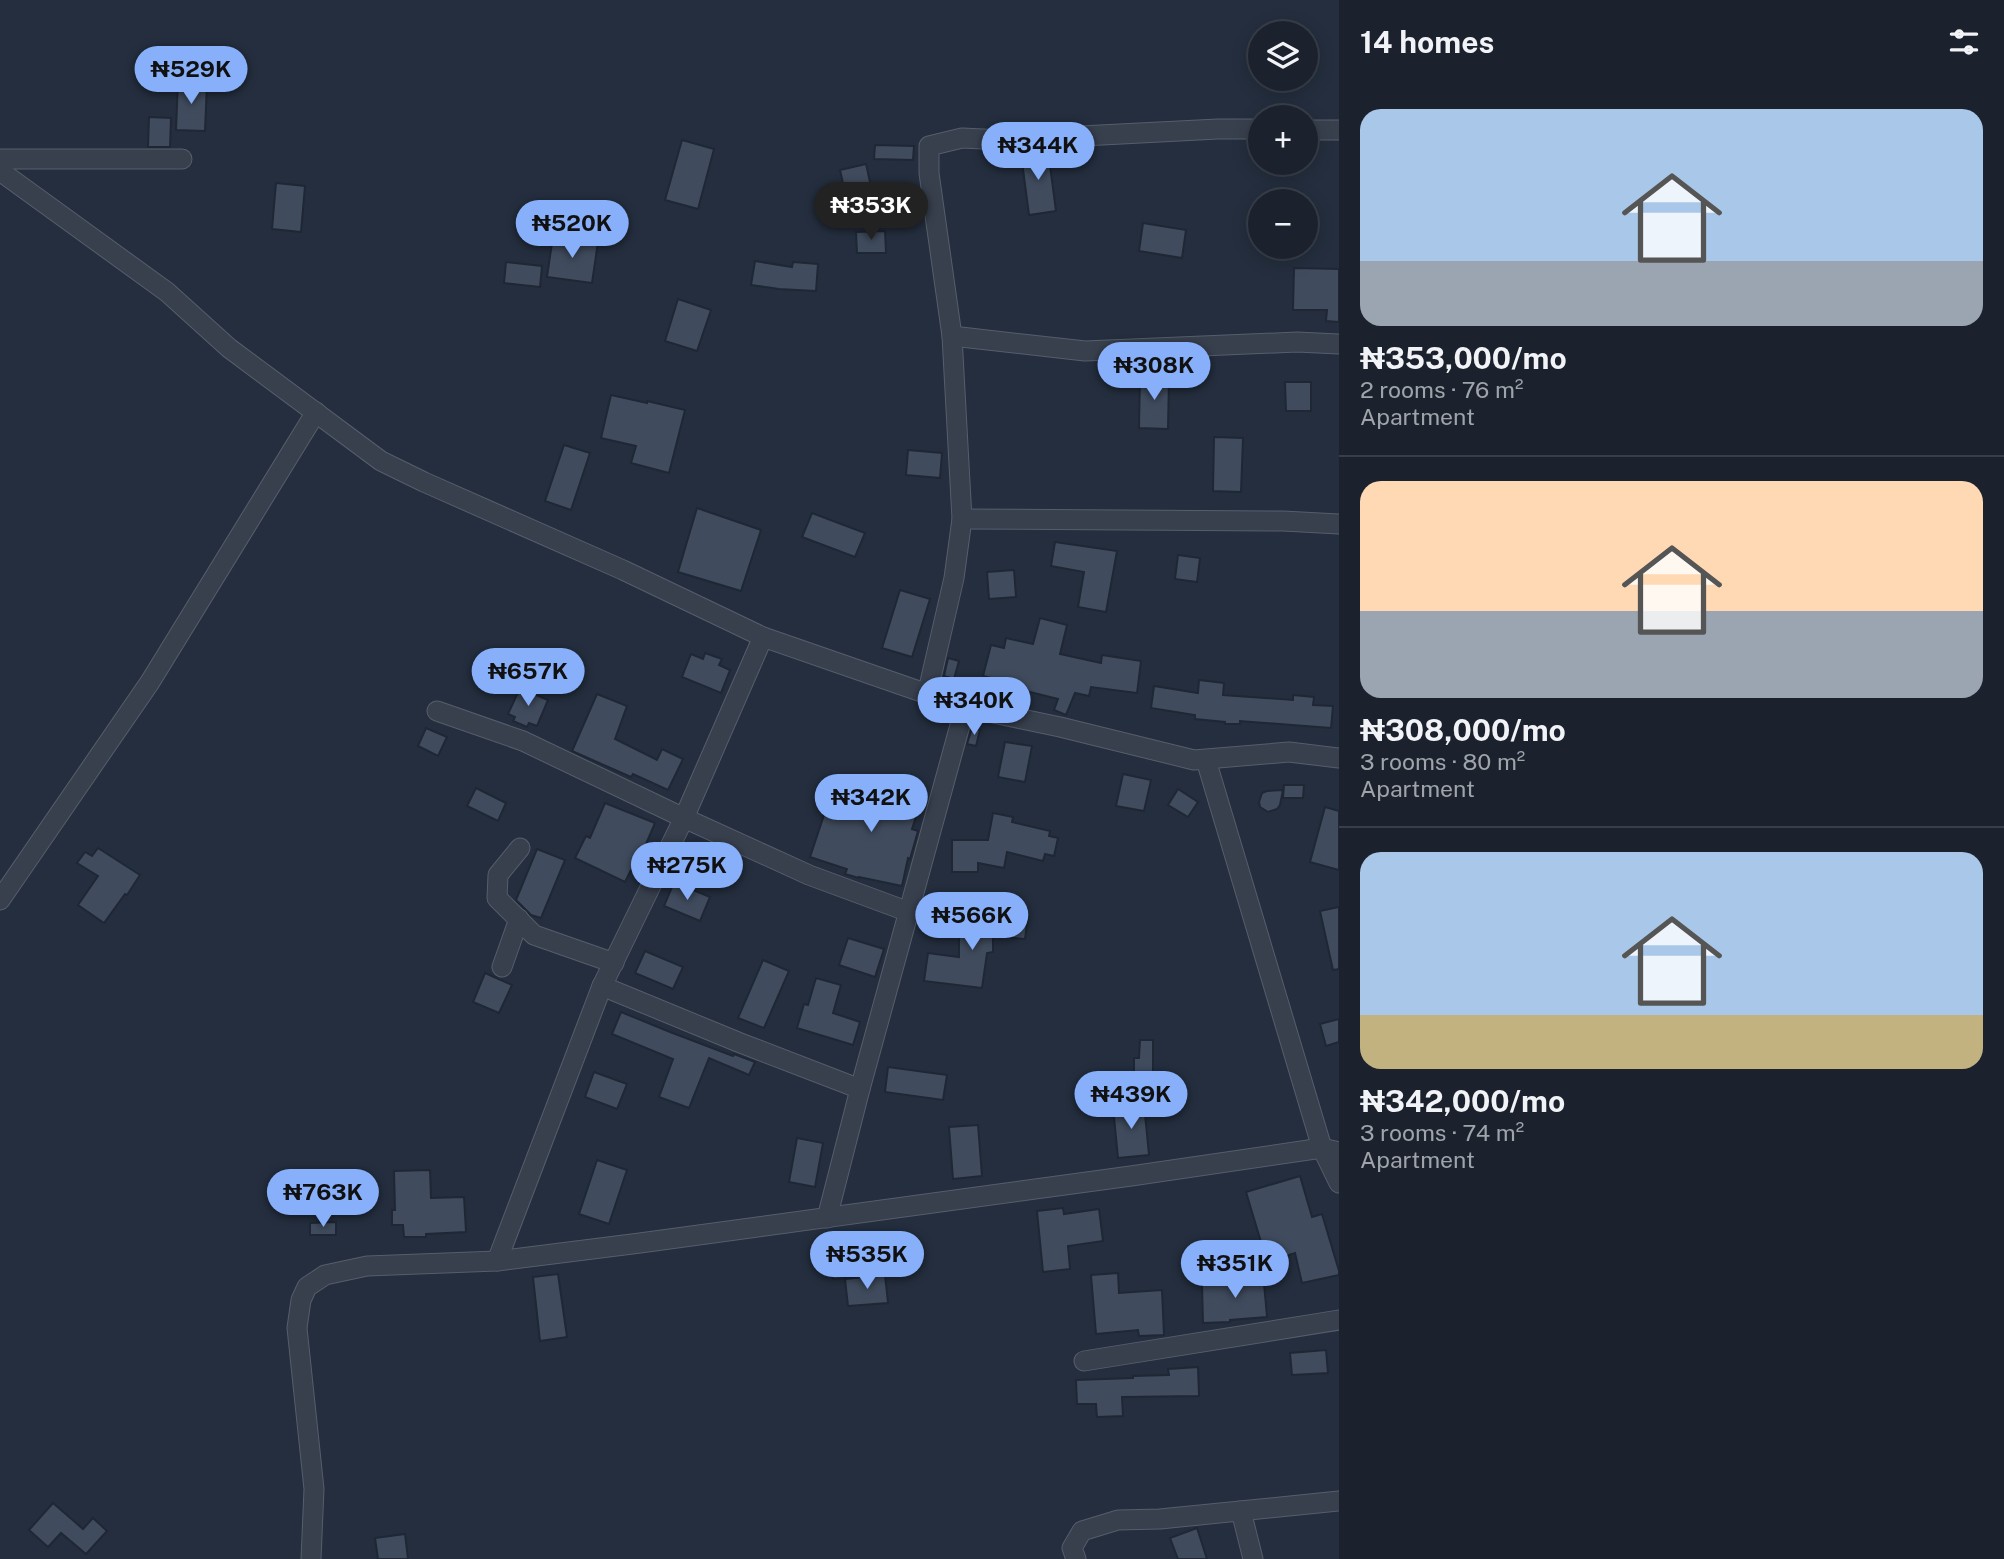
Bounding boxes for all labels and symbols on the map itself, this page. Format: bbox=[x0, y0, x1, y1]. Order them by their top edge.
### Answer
pin: ₦529K bbox=[142, 46, 240, 106]
pin: ₦344K bbox=[989, 122, 1087, 182]
pin: ₦353K bbox=[822, 182, 920, 242]
pin: ₦520K bbox=[523, 201, 621, 260]
pin: ₦308K bbox=[1105, 342, 1203, 402]
pin: ₦657K bbox=[479, 648, 577, 708]
pin: ₦340K bbox=[925, 678, 1023, 737]
pin: ₦342K bbox=[822, 774, 920, 834]
pin: ₦275K bbox=[638, 842, 736, 902]
pin: ₦566K bbox=[923, 892, 1021, 952]
pin: ₦439K bbox=[1082, 1072, 1180, 1131]
pin: ₦763K bbox=[274, 1170, 372, 1229]
pin: ₦535K bbox=[818, 1232, 916, 1291]
pin: ₦351K bbox=[1186, 1240, 1284, 1300]

